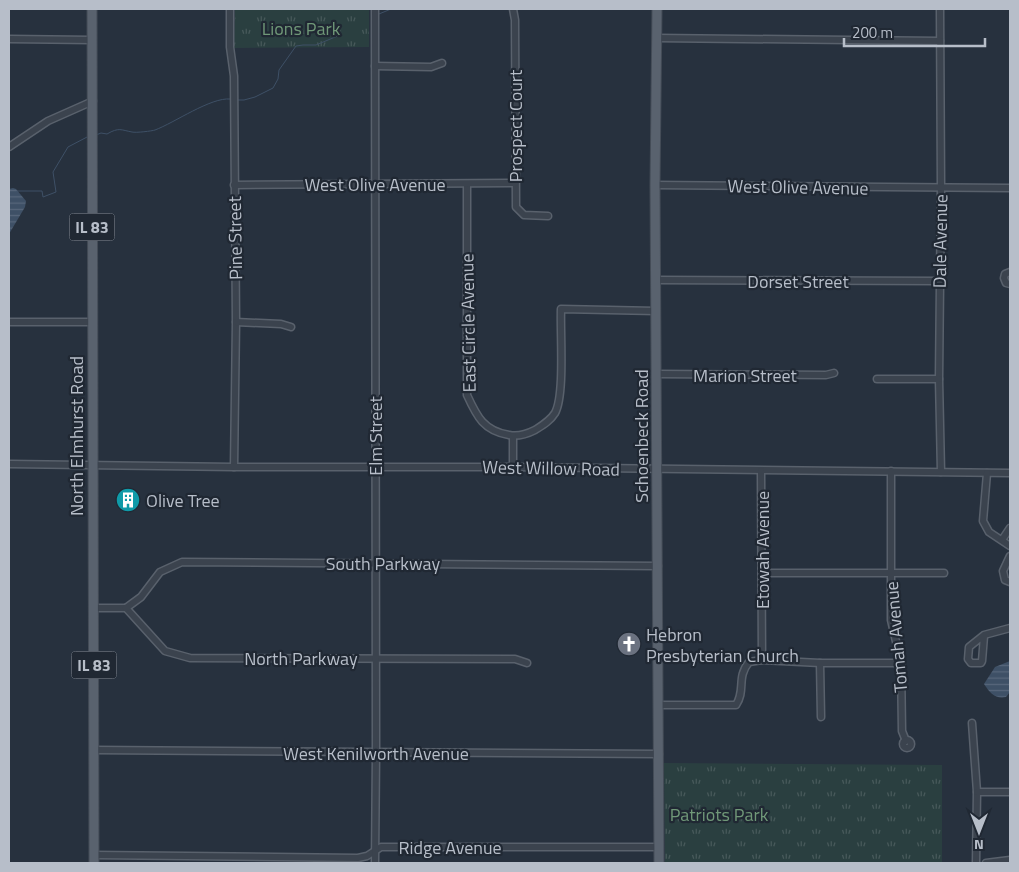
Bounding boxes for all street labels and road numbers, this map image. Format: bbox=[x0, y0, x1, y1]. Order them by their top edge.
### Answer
street label: Prospect Court bbox=[502, 69, 529, 182]
street label: West Olive Avenue bbox=[304, 171, 446, 198]
street label: West Olive Avenue bbox=[727, 172, 869, 202]
street label: Dale Avenue bbox=[926, 194, 954, 288]
street label: Pine Street bbox=[221, 195, 249, 280]
road number: IL 83 bbox=[70, 213, 114, 240]
street label: East Circle Avenue bbox=[453, 253, 483, 393]
street label: Dorset Street bbox=[747, 268, 849, 295]
street label: North Elmhurst Road bbox=[63, 356, 90, 516]
street label: Marion Street bbox=[693, 362, 798, 389]
street label: Schoenbeck Road bbox=[628, 369, 655, 503]
street label: Elm Street bbox=[362, 396, 389, 476]
street label: West Willow Road bbox=[482, 453, 620, 483]
street label: Etowah Avenue bbox=[749, 491, 776, 609]
street label: South Parkway bbox=[326, 550, 441, 577]
street label: Tomah Avenue bbox=[878, 580, 914, 694]
street label: North Parkway bbox=[244, 645, 358, 672]
road number: IL 83 bbox=[72, 652, 116, 678]
street label: West Kenilworth Avenue bbox=[283, 740, 469, 767]
street label: Ridge Avenue bbox=[398, 834, 502, 861]

